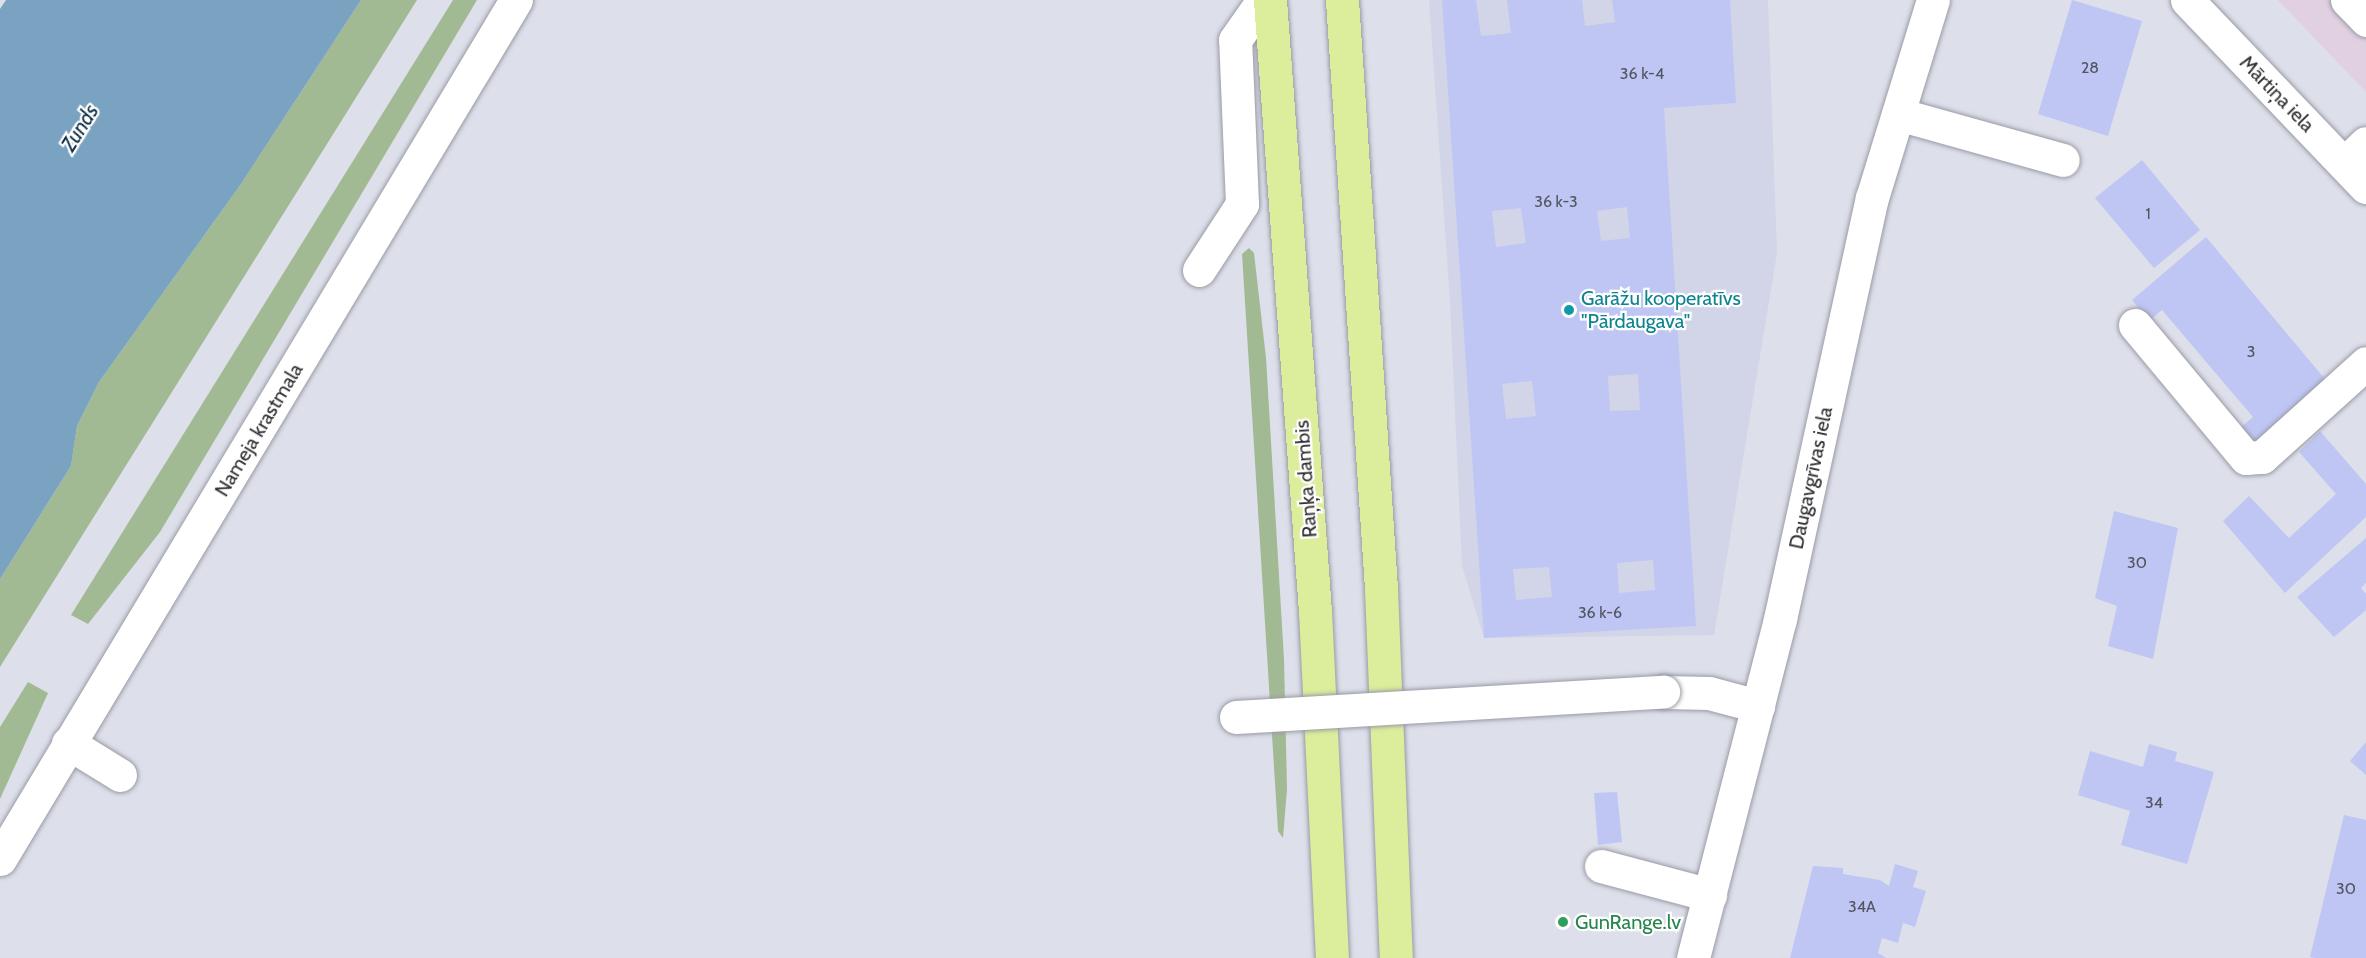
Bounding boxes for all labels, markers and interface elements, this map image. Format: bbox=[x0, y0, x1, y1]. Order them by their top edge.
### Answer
street label: Mārtiņa iela bbox=[2235, 51, 2319, 137]
house number: 28 bbox=[2081, 58, 2099, 78]
house number: 36 k-4 bbox=[1620, 64, 1664, 84]
water label: Zunds bbox=[56, 100, 104, 156]
house number: 36 k-3 bbox=[1534, 192, 1578, 212]
house number: 1 bbox=[2145, 204, 2151, 224]
place label: Garāžu kooperatīvs "Pārdaugava" bbox=[1581, 286, 1741, 333]
marker: Garāžu kooperatīvs "Pārdaugava" bbox=[1562, 303, 1576, 317]
house number: 3 bbox=[2247, 342, 2255, 362]
street label: Nameja krastmala bbox=[210, 359, 308, 501]
street label: Daugavgrīvas iela bbox=[1784, 405, 1838, 551]
street label: Raņķa dambis bbox=[1290, 419, 1322, 539]
house number: 30 bbox=[2127, 553, 2147, 573]
house number: 36 k-6 bbox=[1578, 603, 1622, 623]
house number: 34 bbox=[2145, 793, 2163, 813]
house number: 30 bbox=[2336, 879, 2356, 899]
house number: 34A bbox=[1848, 897, 1876, 917]
place label: GunRange.lv bbox=[1575, 910, 1681, 934]
marker: GunRange.lv bbox=[1556, 915, 1570, 929]

